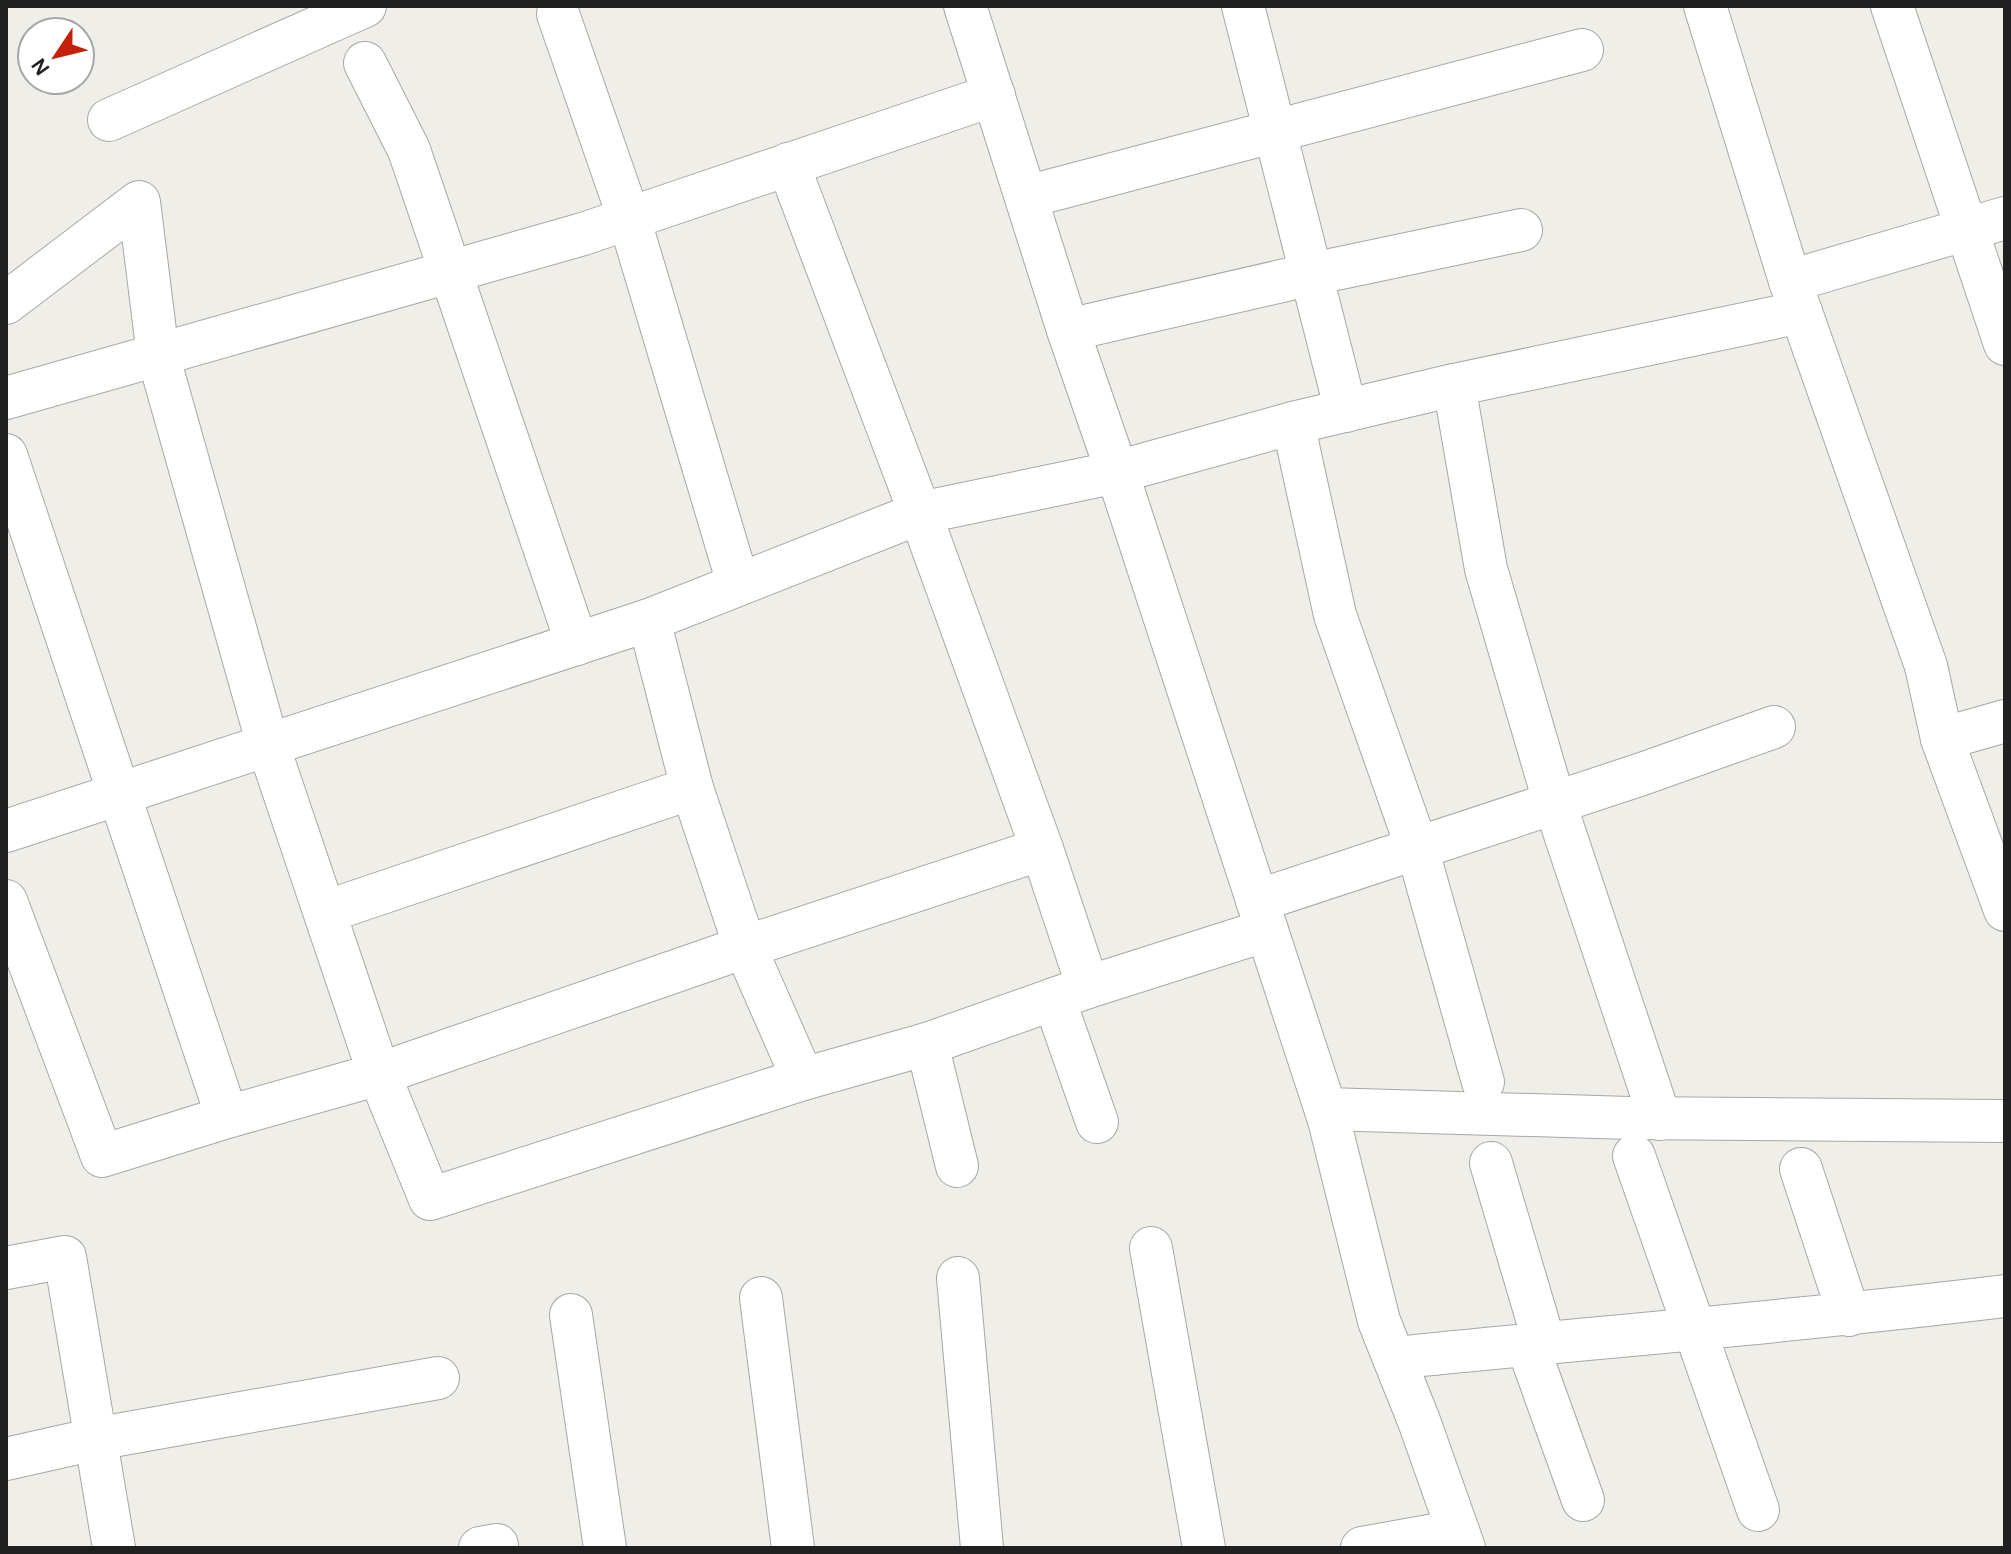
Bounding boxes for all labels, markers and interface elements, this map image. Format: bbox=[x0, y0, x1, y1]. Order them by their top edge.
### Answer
north arrow bbox=[16, 16, 96, 96]
text: N bbox=[25, 53, 56, 81]

